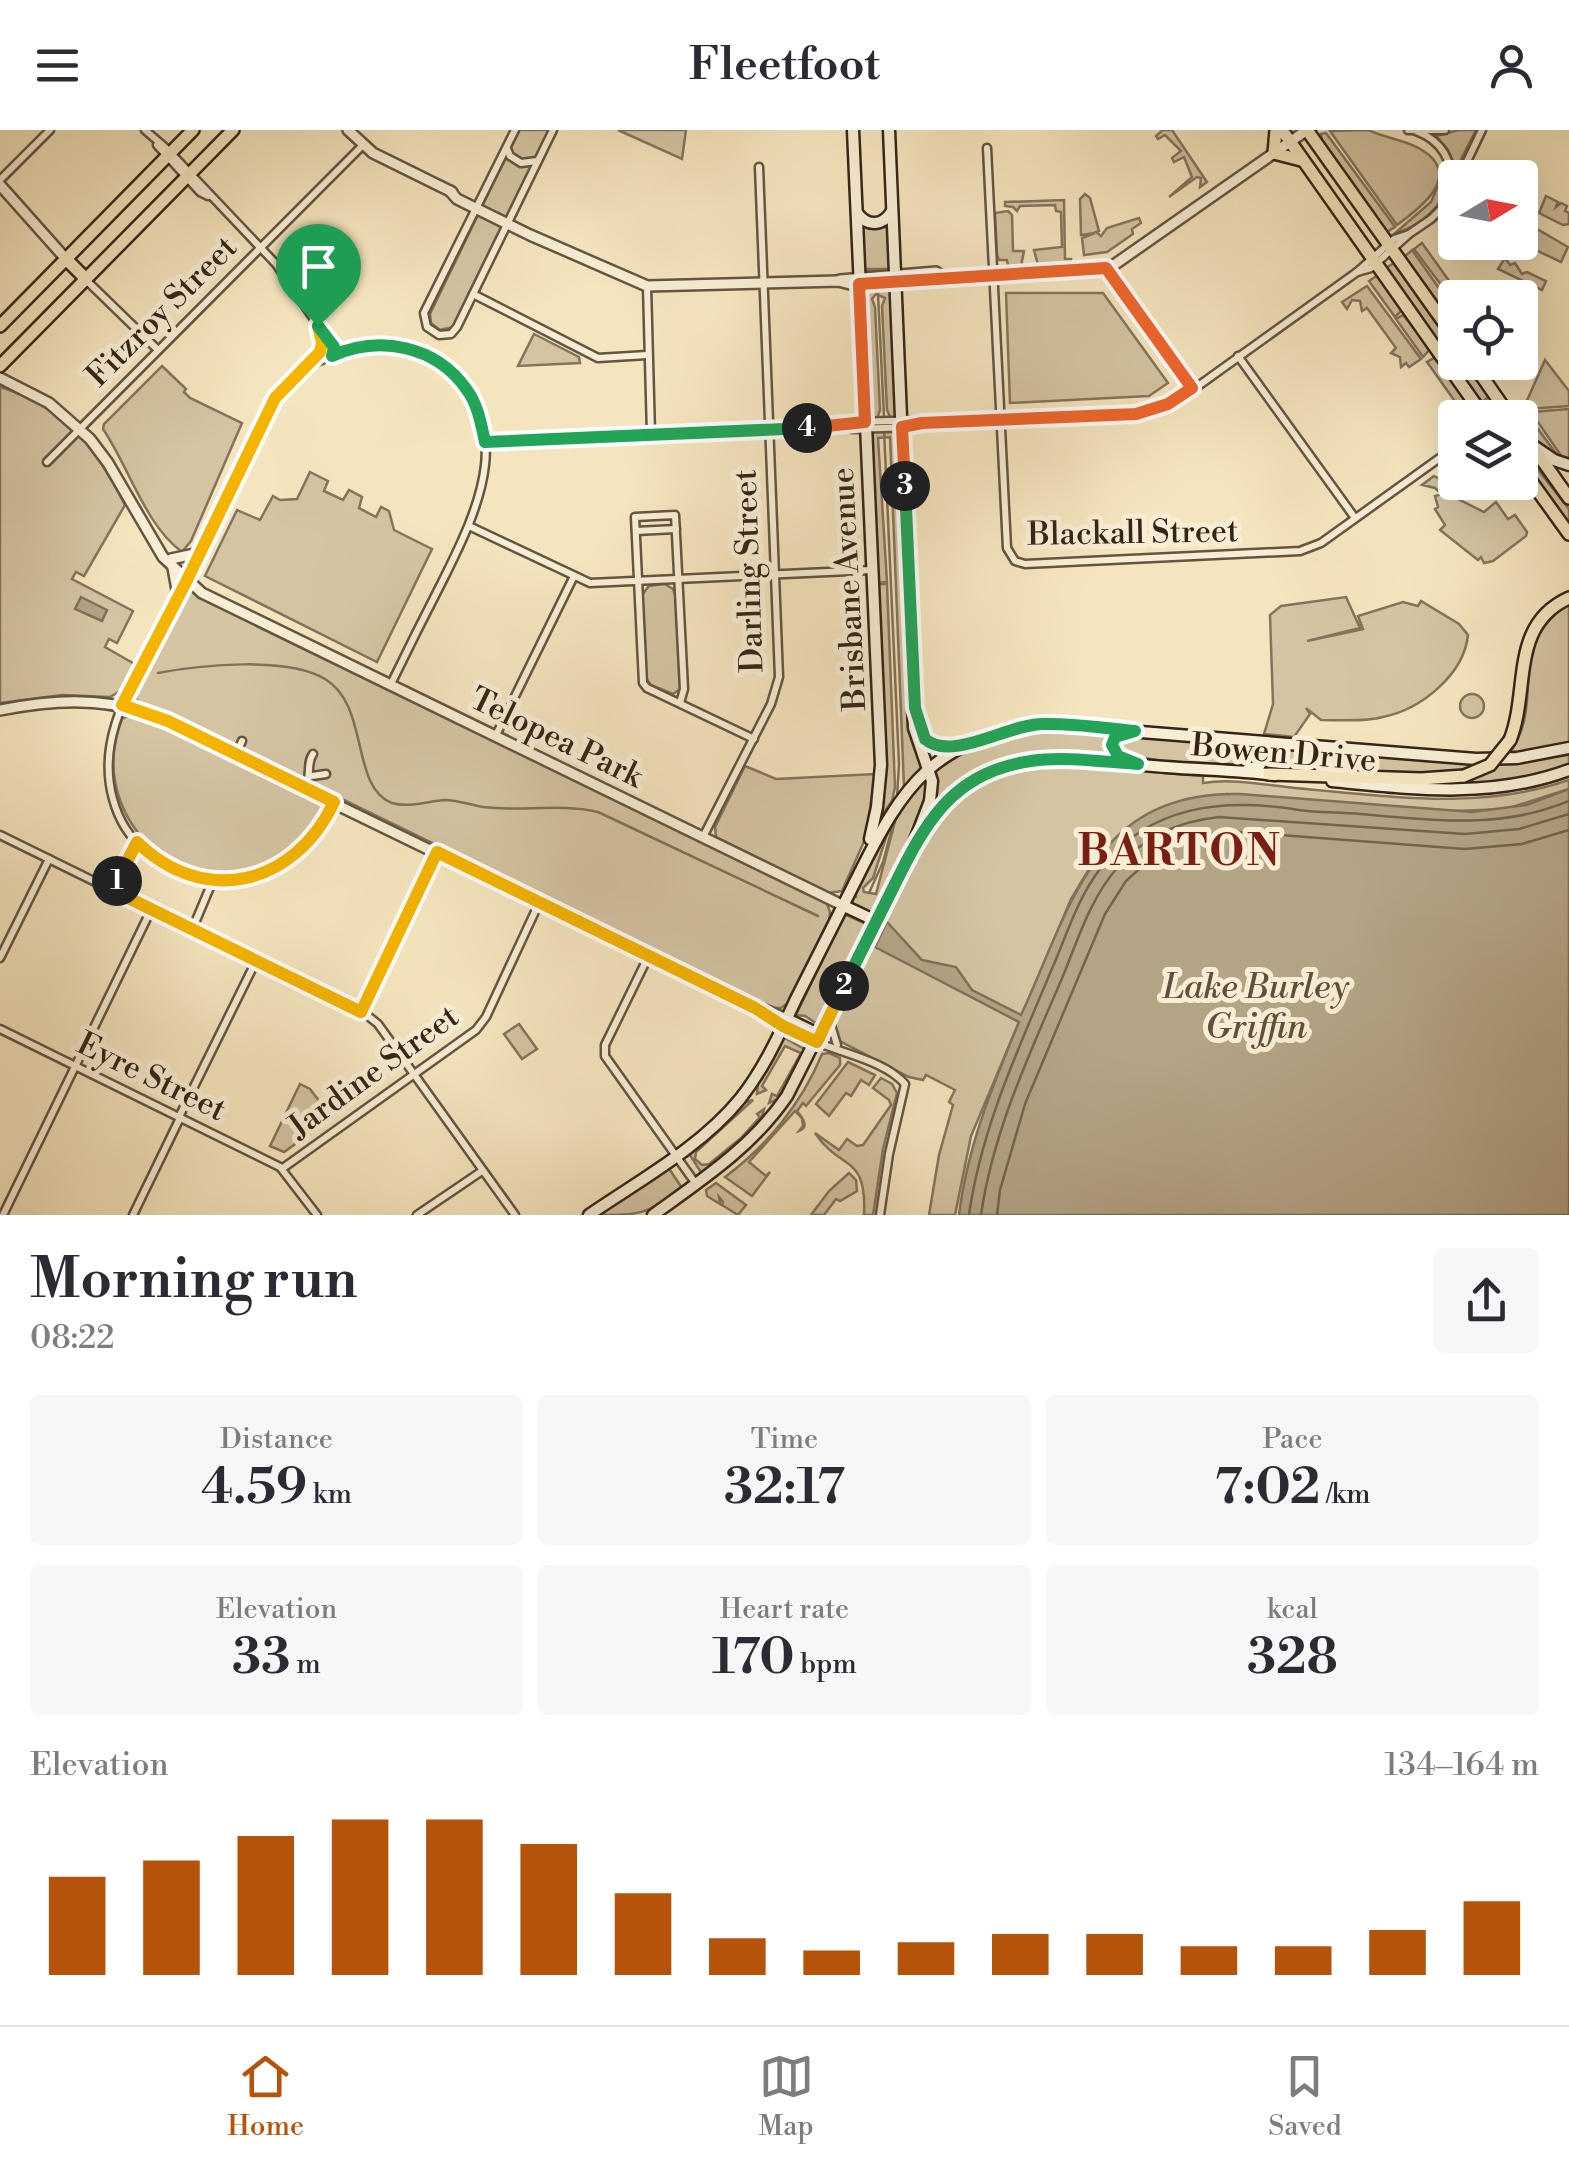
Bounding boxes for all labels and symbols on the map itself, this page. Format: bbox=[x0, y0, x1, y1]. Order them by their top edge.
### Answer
north arrow bbox=[1438, 160, 1538, 260]
pin bbox=[276, 224, 361, 327]
street label: Fitzroy Street bbox=[78, 228, 246, 396]
pin: 4 bbox=[782, 403, 832, 453]
pin: 3 bbox=[880, 461, 930, 511]
street label: Brisbane Avenue bbox=[823, 466, 875, 712]
street label: Darling Street bbox=[725, 469, 773, 673]
street label: Blackall Street bbox=[1026, 511, 1239, 555]
street label: Telopea Park bbox=[464, 679, 652, 798]
street label: Bowen Drive bbox=[1189, 725, 1378, 781]
district label: BARTON bbox=[1078, 826, 1282, 879]
pin: 1 bbox=[92, 856, 142, 906]
pin: 2 bbox=[819, 961, 869, 1011]
water label: Lake Burley Griffin bbox=[1162, 966, 1350, 1049]
street label: Jardine Street bbox=[280, 997, 467, 1148]
street label: Eyre Street bbox=[70, 1024, 233, 1130]

